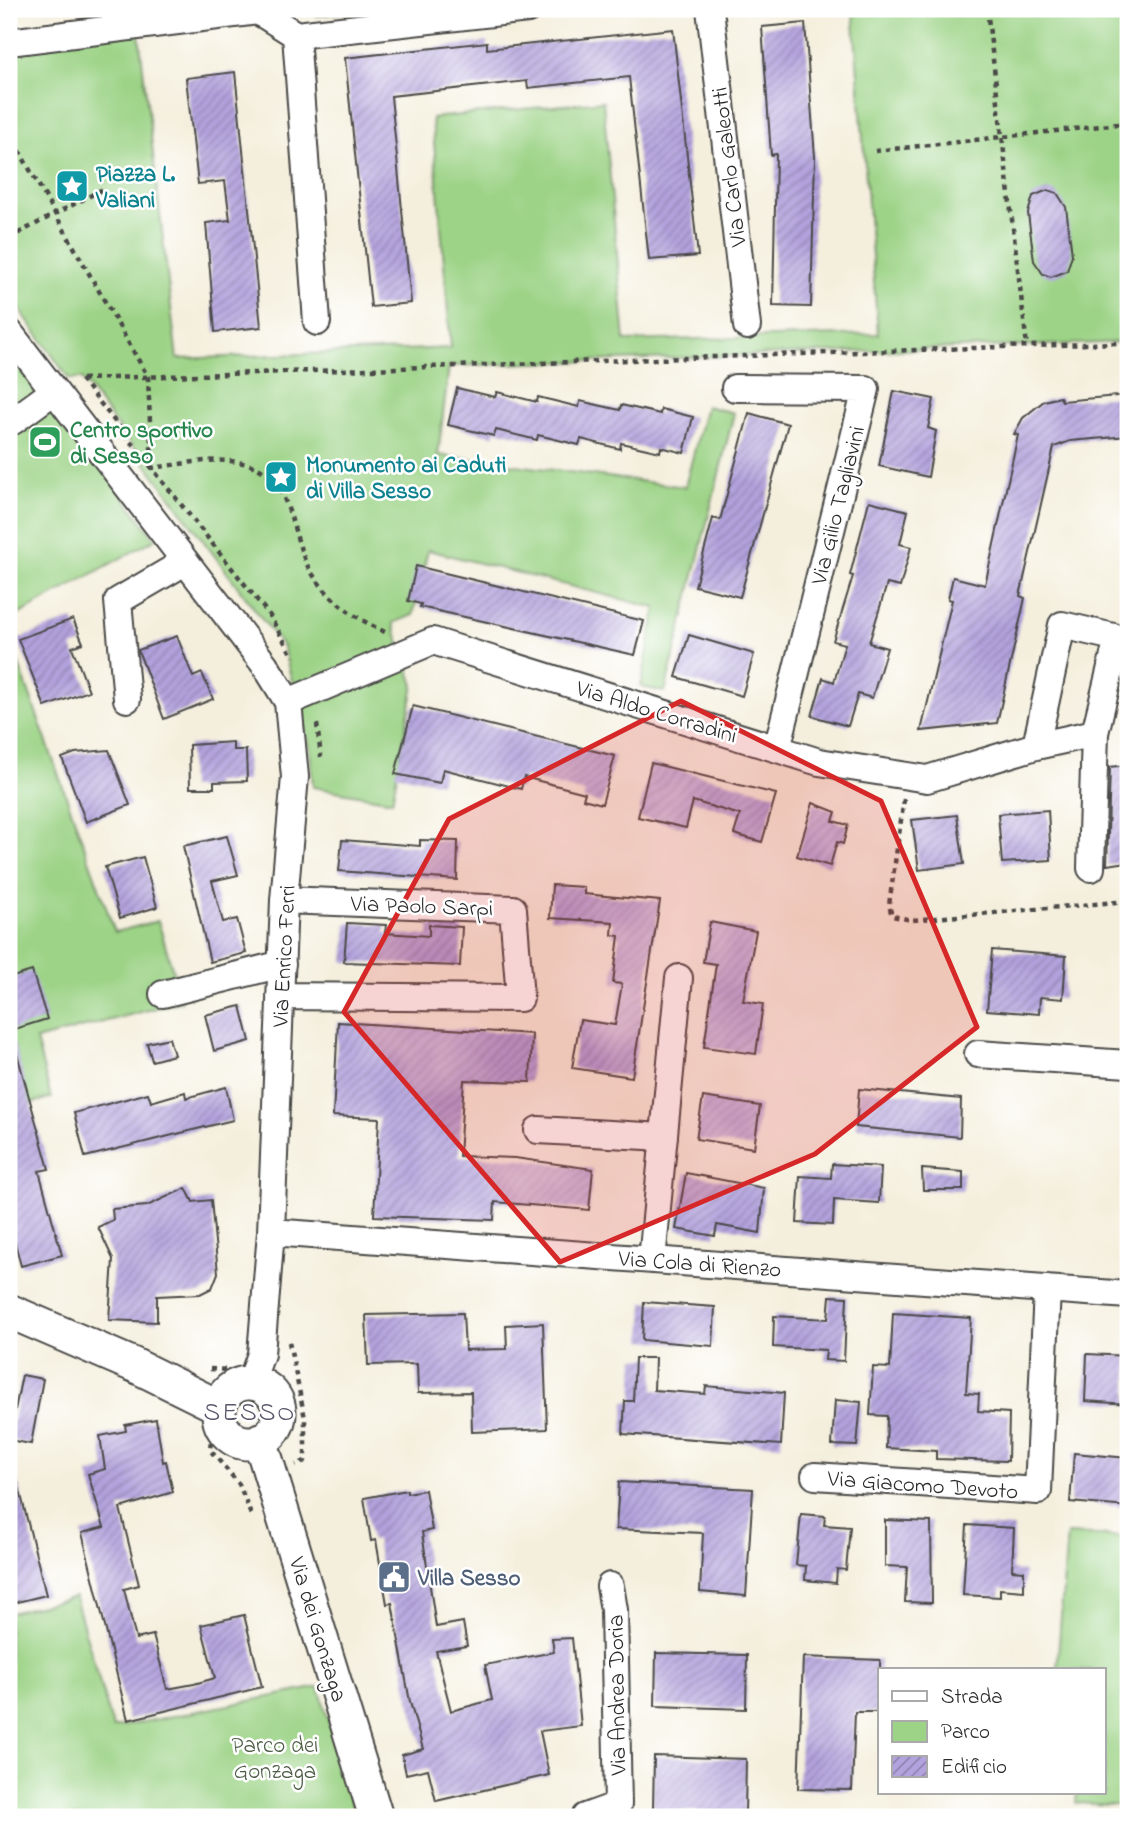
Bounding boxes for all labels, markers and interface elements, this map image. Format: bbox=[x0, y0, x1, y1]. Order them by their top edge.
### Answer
street label: Via Carlo Galeotti bbox=[704, 85, 757, 249]
place label: Piazza L. Valiani bbox=[95, 159, 175, 218]
place icon: Piazza L. Valiani bbox=[53, 167, 91, 205]
place label: Centro sportivo di Sesso bbox=[70, 415, 213, 474]
sports icon: Centro sportivo di Sesso bbox=[26, 423, 64, 461]
street label: Via Gilio Tagliavini bbox=[804, 423, 876, 590]
place label: Monumento ai Caduti di Villa Sesso bbox=[306, 450, 507, 509]
place icon: Monumento ai Caduti di Villa Sesso bbox=[262, 458, 300, 496]
street label: Via Aldo Corradini bbox=[571, 673, 741, 754]
street label: Via Enrico Ferri bbox=[265, 884, 306, 1029]
street label: Via Paolo Sarpi bbox=[349, 888, 494, 926]
street label: Via Cola di Rienzo bbox=[616, 1243, 782, 1288]
district label: SESSO bbox=[204, 1395, 296, 1433]
street label: Via Giacomo Devoto bbox=[826, 1463, 1019, 1510]
street label: Via dei Gonzaga bbox=[278, 1552, 354, 1707]
public building icon: Villa Sesso bbox=[375, 1558, 413, 1596]
place label: Villa Sesso bbox=[417, 1563, 520, 1596]
street label: Via Andrea Doria bbox=[601, 1614, 636, 1777]
legend bbox=[878, 1668, 1106, 1794]
text: Strada bbox=[941, 1683, 1003, 1713]
text: Parco bbox=[941, 1718, 990, 1748]
park label: Parco dei Gonzaga bbox=[232, 1730, 318, 1790]
text: Edificio bbox=[941, 1753, 1007, 1783]

